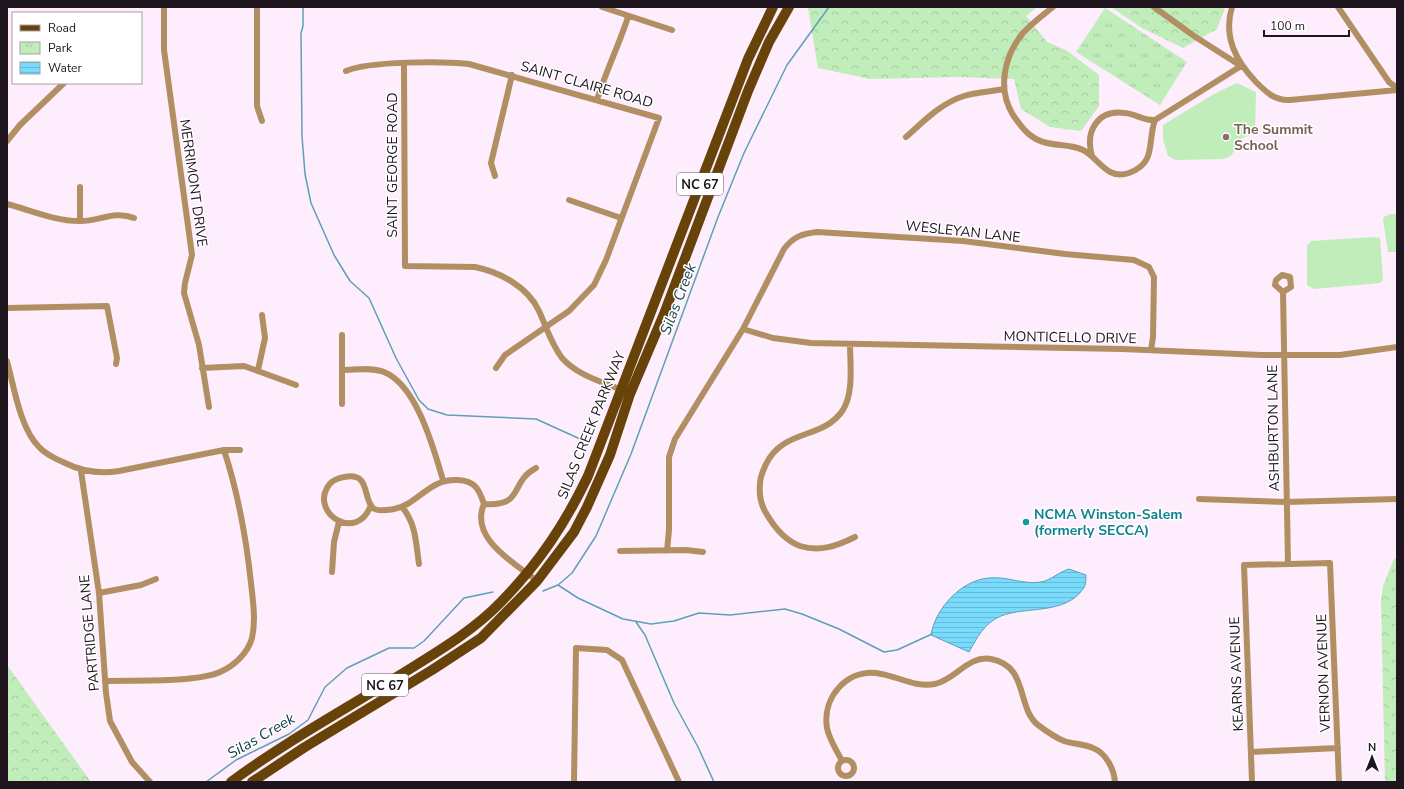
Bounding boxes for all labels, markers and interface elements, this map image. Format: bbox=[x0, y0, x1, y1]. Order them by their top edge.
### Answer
legend bbox=[12, 12, 142, 84]
scale bar bbox=[1264, 12, 1349, 38]
text: 100 m bbox=[1270, 18, 1305, 34]
text: Road bbox=[48, 20, 76, 36]
text: Park bbox=[48, 40, 73, 56]
street label: SAINT CLAIRE ROAD bbox=[518, 56, 655, 112]
text: Water bbox=[48, 60, 82, 76]
street label: SAINT GEORGE ROAD bbox=[383, 92, 402, 238]
street label: MERRIMONT DRIVE bbox=[175, 118, 212, 248]
place label: The Summit School bbox=[1234, 120, 1313, 155]
marker: The Summit School bbox=[1221, 132, 1231, 142]
road number: NC 67 bbox=[677, 173, 723, 195]
street label: WESLEYAN LANE bbox=[905, 216, 1021, 247]
water label: Silas Creek bbox=[655, 260, 701, 338]
street label: MONTICELLO DRIVE bbox=[1003, 327, 1137, 348]
street label: SILAS CREEK PARKWAY bbox=[553, 348, 630, 502]
street label: ASHBURTON LANE bbox=[1263, 364, 1284, 491]
place label: NCMA Winston-Salem (formerly SECCA) bbox=[1034, 505, 1183, 540]
marker: NCMA Winston-Salem (formerly SECCA) bbox=[1021, 517, 1031, 527]
street label: PARTRIDGE LANE bbox=[75, 574, 104, 692]
street label: VERNON AVENUE bbox=[1312, 614, 1335, 733]
street label: KEARNS AVENUE bbox=[1225, 616, 1248, 732]
road number: NC 67 bbox=[362, 674, 408, 696]
water label: Silas Creek bbox=[224, 708, 299, 763]
north arrow bbox=[1352, 737, 1392, 777]
text: N bbox=[1368, 740, 1376, 755]

